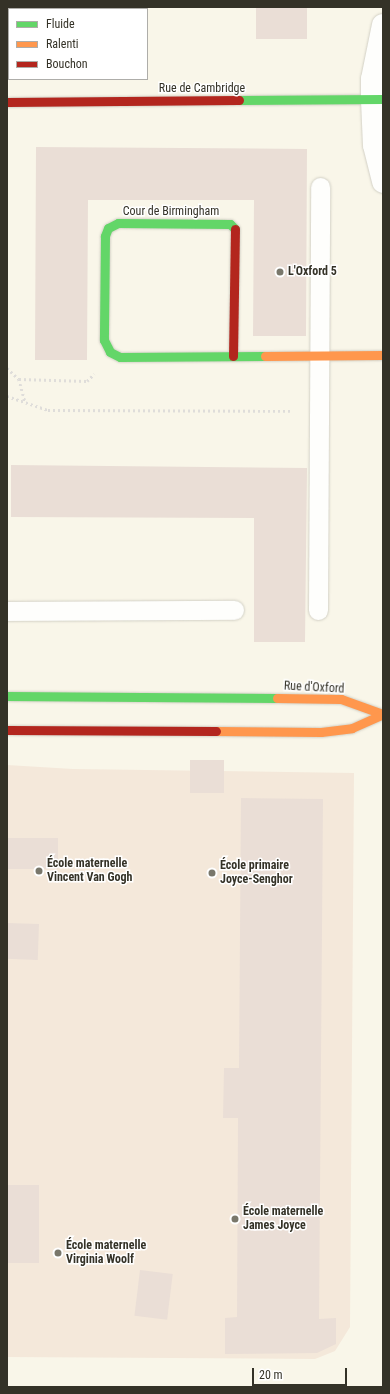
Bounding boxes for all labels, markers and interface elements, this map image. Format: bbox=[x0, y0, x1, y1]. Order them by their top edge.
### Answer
legend bbox=[8, 8, 148, 80]
text: Fluide bbox=[46, 17, 75, 31]
text: Ralenti bbox=[46, 37, 79, 51]
text: Bouchon bbox=[46, 57, 88, 71]
street label: Rue de Cambridge bbox=[159, 82, 245, 96]
street label: Cour de Birmingham bbox=[123, 205, 219, 219]
place label: L'Oxford 5 bbox=[288, 265, 337, 279]
marker: L'Oxford 5 bbox=[275, 267, 285, 277]
street label: Rue d'Oxford bbox=[283, 679, 345, 697]
place label: École maternelle Vincent Van Gogh bbox=[47, 857, 132, 885]
place label: École primaire Joyce-Senghor bbox=[220, 859, 293, 887]
marker: École maternelle Vincent Van Gogh bbox=[34, 866, 44, 876]
marker: École primaire Joyce-Senghor bbox=[207, 868, 217, 878]
place label: École maternelle James Joyce bbox=[243, 1205, 323, 1233]
marker: École maternelle James Joyce bbox=[230, 1214, 240, 1224]
place label: École maternelle Virginia Woolf bbox=[66, 1239, 146, 1267]
marker: École maternelle Virginia Woolf bbox=[53, 1248, 63, 1258]
scale bar bbox=[254, 1360, 349, 1386]
text: 20 m bbox=[259, 1368, 283, 1382]

